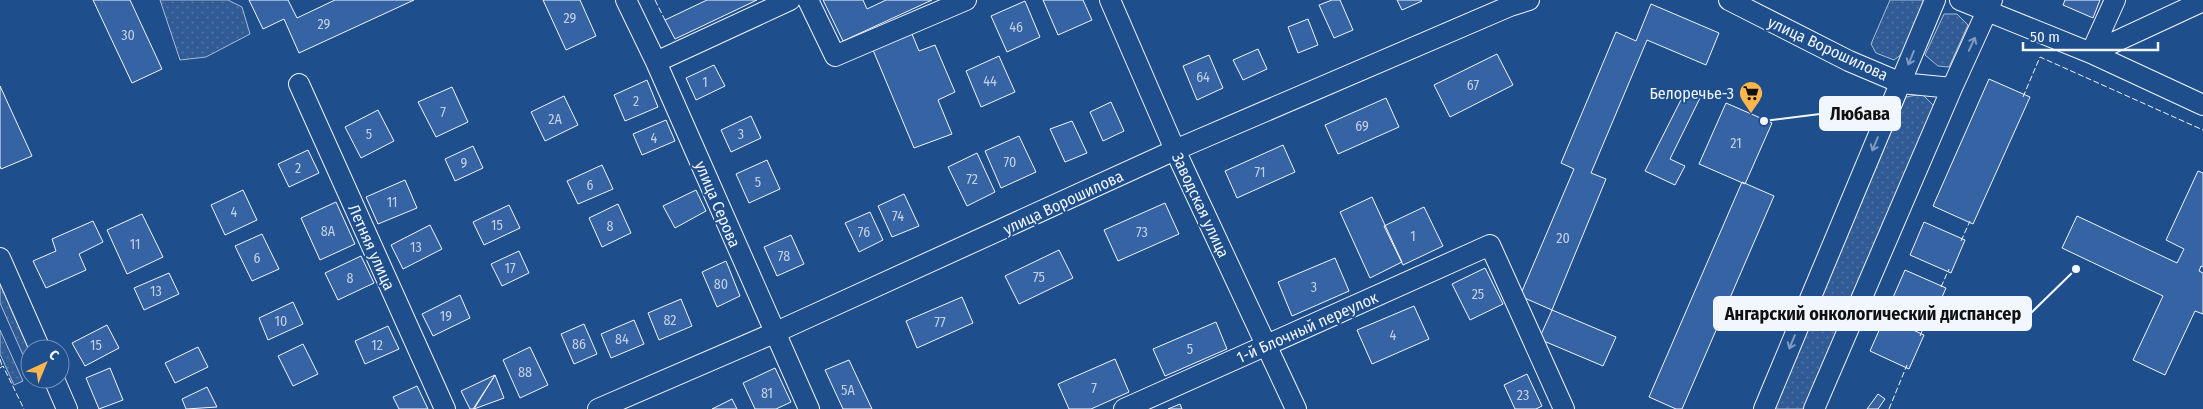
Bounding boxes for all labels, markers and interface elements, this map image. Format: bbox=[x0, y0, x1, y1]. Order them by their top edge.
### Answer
house number: 29 bbox=[564, 10, 577, 27]
street label: улица Ворошилова bbox=[1765, 12, 1891, 85]
house number: 29 bbox=[318, 16, 331, 33]
house number: 46 bbox=[1009, 19, 1023, 36]
scale bar bbox=[2023, 20, 2158, 52]
house number: 30 bbox=[121, 27, 135, 44]
text: 50 m bbox=[2030, 28, 2060, 46]
one-way arrow bbox=[1968, 37, 1978, 52]
one-way arrow bbox=[1906, 50, 1916, 65]
house number: 64 bbox=[1196, 69, 1210, 86]
house number: 44 bbox=[983, 73, 997, 90]
house number: 1 bbox=[702, 74, 708, 91]
house number: 67 bbox=[1467, 77, 1479, 94]
supermarket icon: Белоречье-3 bbox=[1738, 80, 1764, 114]
place label: Белоречье-3 bbox=[1649, 84, 1734, 103]
house number: 2 bbox=[633, 93, 639, 110]
callout: Любава bbox=[1820, 97, 1900, 130]
text: Любава bbox=[1830, 103, 1890, 125]
house number: 7 bbox=[440, 104, 446, 121]
house number: 2А bbox=[548, 111, 562, 128]
house number: 69 bbox=[1355, 118, 1369, 135]
house number: 5 bbox=[366, 126, 372, 143]
house number: 3 bbox=[738, 126, 744, 143]
house number: 4 bbox=[651, 130, 658, 147]
house number: 21 bbox=[1730, 135, 1742, 152]
one-way arrow bbox=[1870, 136, 1880, 151]
street label: Заводская улица bbox=[1168, 150, 1233, 261]
house number: 70 bbox=[1004, 154, 1016, 171]
house number: 9 bbox=[461, 155, 468, 172]
street label: улица Серова bbox=[691, 158, 744, 250]
house number: 2 bbox=[295, 160, 301, 177]
house number: 71 bbox=[1255, 164, 1265, 181]
street label: улица Ворошилова bbox=[1000, 166, 1126, 239]
house number: 72 bbox=[966, 171, 978, 188]
house number: 5 bbox=[755, 174, 761, 191]
house number: 6 bbox=[587, 177, 594, 194]
house number: 11 bbox=[387, 194, 397, 211]
street label: Летняя улица bbox=[344, 201, 399, 293]
house number: 4 bbox=[231, 204, 238, 221]
house number: 74 bbox=[892, 208, 904, 225]
house number: 15 bbox=[491, 217, 503, 234]
house number: 8 bbox=[607, 218, 614, 235]
house number: 8А bbox=[321, 223, 336, 240]
house number: 76 bbox=[858, 224, 870, 241]
house number: 73 bbox=[1136, 224, 1148, 241]
house number: 1 bbox=[1410, 228, 1416, 245]
house number: 20 bbox=[1556, 230, 1570, 247]
house number: 11 bbox=[130, 236, 140, 253]
house number: 13 bbox=[410, 239, 422, 256]
house number: 78 bbox=[778, 248, 790, 265]
house number: 6 bbox=[254, 250, 261, 267]
house number: 17 bbox=[504, 260, 516, 277]
house number: 75 bbox=[1033, 269, 1045, 286]
house number: 8 bbox=[347, 270, 354, 287]
house number: 80 bbox=[714, 276, 728, 293]
house number: 3 bbox=[1311, 279, 1317, 296]
house number: 13 bbox=[150, 283, 162, 300]
house number: 25 bbox=[1472, 286, 1484, 303]
street label: 1-й Блочный переулок bbox=[1234, 288, 1381, 367]
callout: Ангарский онкологический диспансер bbox=[1714, 297, 2031, 330]
text: Ангарский онкологический диспансер bbox=[1724, 303, 2021, 325]
house number: 19 bbox=[440, 308, 452, 325]
house number: 82 bbox=[663, 312, 677, 329]
house number: 10 bbox=[275, 313, 287, 330]
house number: 77 bbox=[934, 314, 946, 331]
house number: 4 bbox=[1390, 327, 1397, 344]
house number: 84 bbox=[615, 331, 629, 348]
one-way arrow bbox=[1787, 334, 1796, 349]
house number: 86 bbox=[572, 336, 586, 353]
house number: 15 bbox=[90, 337, 102, 354]
house number: 12 bbox=[371, 337, 383, 354]
north arrow bbox=[20, 339, 70, 389]
house number: 5 bbox=[1187, 341, 1193, 358]
text: С bbox=[45, 346, 63, 364]
house number: 88 bbox=[518, 364, 532, 381]
house number: 7 bbox=[1091, 380, 1097, 397]
house number: 5А bbox=[841, 382, 856, 399]
house number: 81 bbox=[761, 385, 773, 402]
house number: 23 bbox=[1517, 387, 1529, 404]

